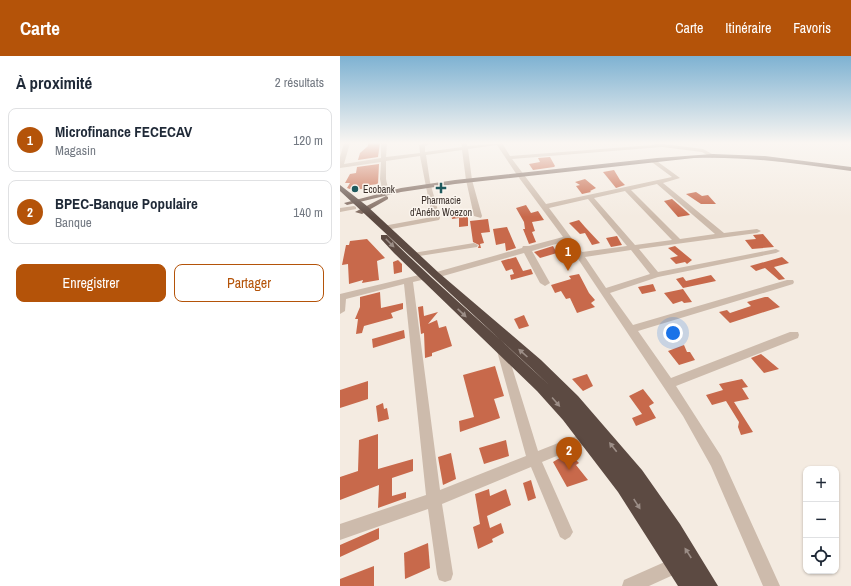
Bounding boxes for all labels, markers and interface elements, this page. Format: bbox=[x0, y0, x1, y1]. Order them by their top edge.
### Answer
text: Carte bbox=[20, 15, 60, 41]
text: Carte bbox=[675, 19, 703, 37]
text: Itinéraire bbox=[725, 19, 771, 37]
text: Favoris bbox=[793, 19, 831, 37]
text: À proximité bbox=[16, 71, 92, 94]
text: 2 résultats bbox=[275, 74, 324, 91]
text: Microfinance FECECAV bbox=[55, 121, 192, 142]
text: 1 bbox=[27, 132, 33, 149]
text: 120 m bbox=[293, 132, 323, 149]
text: Magasin bbox=[55, 142, 96, 159]
place label: Ecobank bbox=[363, 183, 396, 196]
marker: Pharmacie d'Aného Woezon bbox=[436, 183, 446, 193]
marker: Ecobank bbox=[350, 184, 360, 194]
text: BPEC-Banque Populaire bbox=[55, 193, 198, 214]
place label: Pharmacie d'Aného Woezon bbox=[410, 194, 472, 219]
text: 2 bbox=[27, 204, 33, 221]
text: 140 m bbox=[293, 204, 323, 221]
text: Banque bbox=[55, 214, 92, 231]
one-way arrow bbox=[385, 238, 395, 248]
pin: 1 bbox=[555, 238, 581, 271]
button: Enregistrer bbox=[16, 264, 166, 302]
button: Partager bbox=[174, 264, 324, 302]
one-way arrow bbox=[457, 308, 467, 318]
your location bbox=[663, 323, 683, 343]
one-way arrow bbox=[518, 348, 528, 357]
one-way arrow bbox=[551, 398, 560, 407]
pin: 2 bbox=[556, 437, 582, 470]
one-way arrow bbox=[608, 441, 617, 452]
map controls bbox=[803, 466, 839, 574]
button: + bbox=[803, 466, 839, 502]
one-way arrow bbox=[633, 499, 641, 509]
button: − bbox=[803, 502, 839, 538]
button: locate bbox=[803, 538, 839, 574]
one-way arrow bbox=[684, 547, 692, 558]

